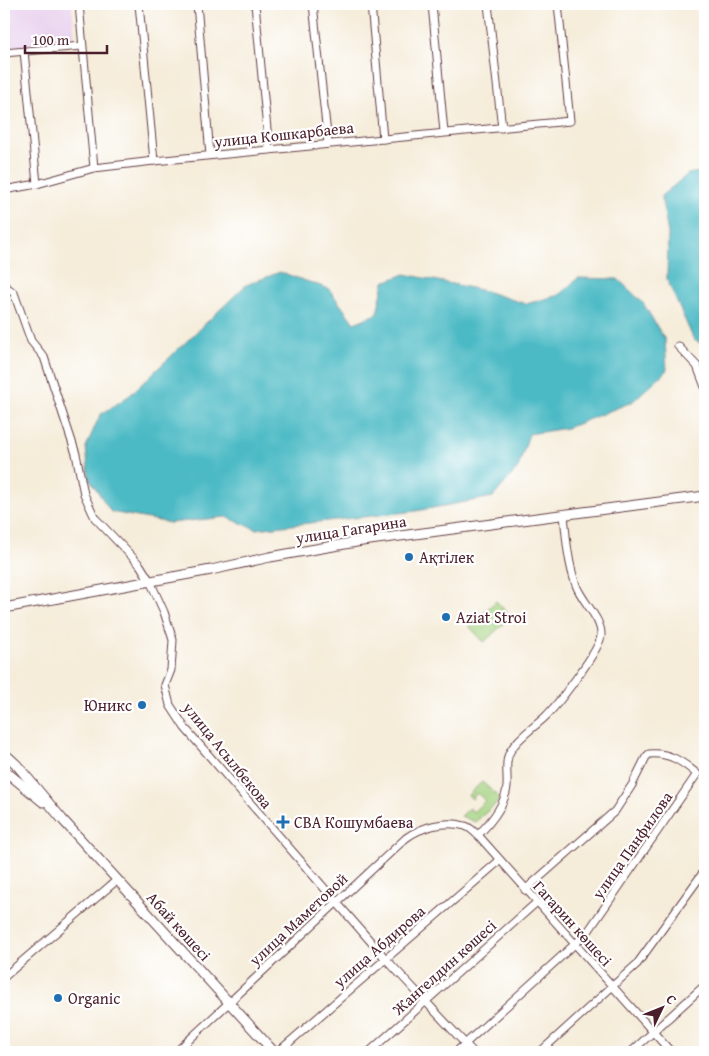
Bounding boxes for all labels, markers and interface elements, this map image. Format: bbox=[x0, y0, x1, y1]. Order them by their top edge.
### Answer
scale bar bbox=[25, 22, 108, 54]
text: 100 m bbox=[32, 29, 70, 50]
street label: улица Кошкарбаева bbox=[212, 115, 355, 153]
street label: улица Гагарина bbox=[293, 508, 408, 550]
place label: Ақтілек bbox=[419, 545, 475, 569]
marker: Ақтілек bbox=[403, 551, 415, 563]
place label: Aziat Stroi bbox=[456, 605, 527, 629]
marker: Aziat Stroi bbox=[440, 611, 452, 623]
place label: Юникс bbox=[84, 693, 132, 717]
street label: улица Асылбекова bbox=[177, 696, 279, 814]
marker: Юникс bbox=[136, 699, 148, 711]
street label: улица Панфилова bbox=[585, 786, 678, 905]
place label: СВА Кошумбаева bbox=[294, 810, 414, 834]
marker: СВА Кошумбаева bbox=[276, 815, 290, 829]
street label: улица Маметовой bbox=[243, 867, 353, 972]
street label: Гагарин көшесі bbox=[528, 875, 619, 972]
street label: Абай көшесі bbox=[141, 886, 217, 966]
street label: улица Абдирова bbox=[327, 899, 431, 993]
street label: Жангелдин көшесі bbox=[386, 913, 502, 1021]
north arrow bbox=[636, 984, 686, 1034]
place label: Organic bbox=[68, 986, 120, 1010]
text: С bbox=[661, 989, 682, 1009]
marker: Organic bbox=[52, 992, 64, 1004]

